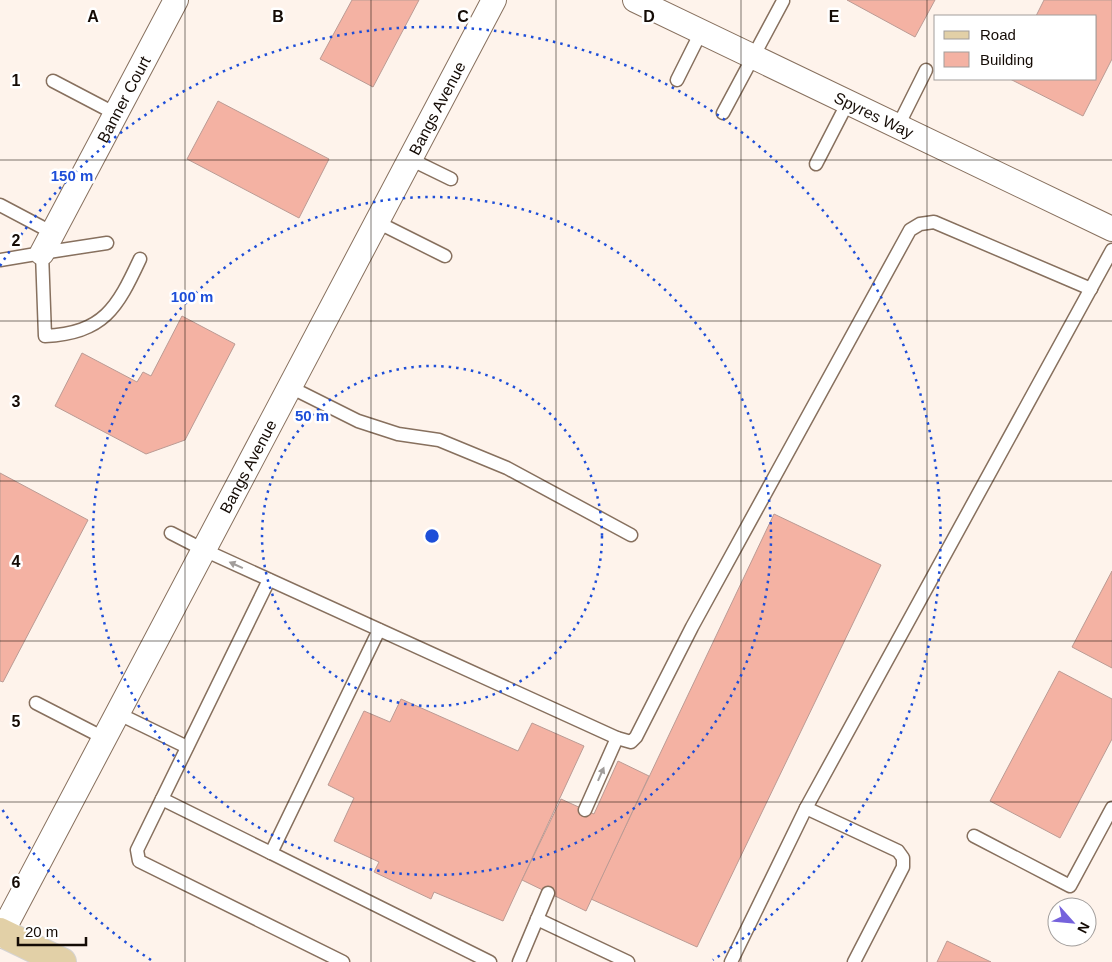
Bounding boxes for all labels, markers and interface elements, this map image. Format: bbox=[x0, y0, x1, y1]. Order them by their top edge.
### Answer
text: A bbox=[87, 8, 99, 25]
text: B bbox=[272, 8, 284, 25]
text: C bbox=[457, 8, 469, 25]
text: D bbox=[643, 8, 655, 25]
text: E bbox=[829, 8, 840, 25]
legend bbox=[934, 15, 1097, 80]
text: Road bbox=[980, 26, 1016, 43]
text: Building bbox=[980, 51, 1033, 68]
street label: Banner Court bbox=[94, 53, 153, 145]
street label: Bangs Avenue bbox=[405, 59, 468, 158]
text: 1 bbox=[12, 72, 21, 89]
street label: Spyres Way bbox=[832, 88, 916, 141]
text: 150 m bbox=[51, 167, 93, 184]
text: 2 bbox=[12, 232, 21, 249]
text: 100 m bbox=[171, 288, 213, 305]
text: 3 bbox=[12, 393, 21, 410]
text: 50 m bbox=[295, 407, 329, 424]
street label: Bangs Avenue bbox=[216, 417, 279, 516]
centre of rings bbox=[423, 527, 441, 545]
text: 4 bbox=[12, 553, 21, 570]
one-way arrow bbox=[229, 561, 243, 569]
text: 5 bbox=[12, 713, 21, 730]
one-way arrow bbox=[597, 767, 605, 781]
text: 6 bbox=[12, 874, 21, 891]
north arrow bbox=[1047, 897, 1097, 947]
scale bar bbox=[18, 914, 85, 946]
text: N bbox=[1074, 920, 1093, 936]
text: 20 m bbox=[25, 923, 58, 940]

